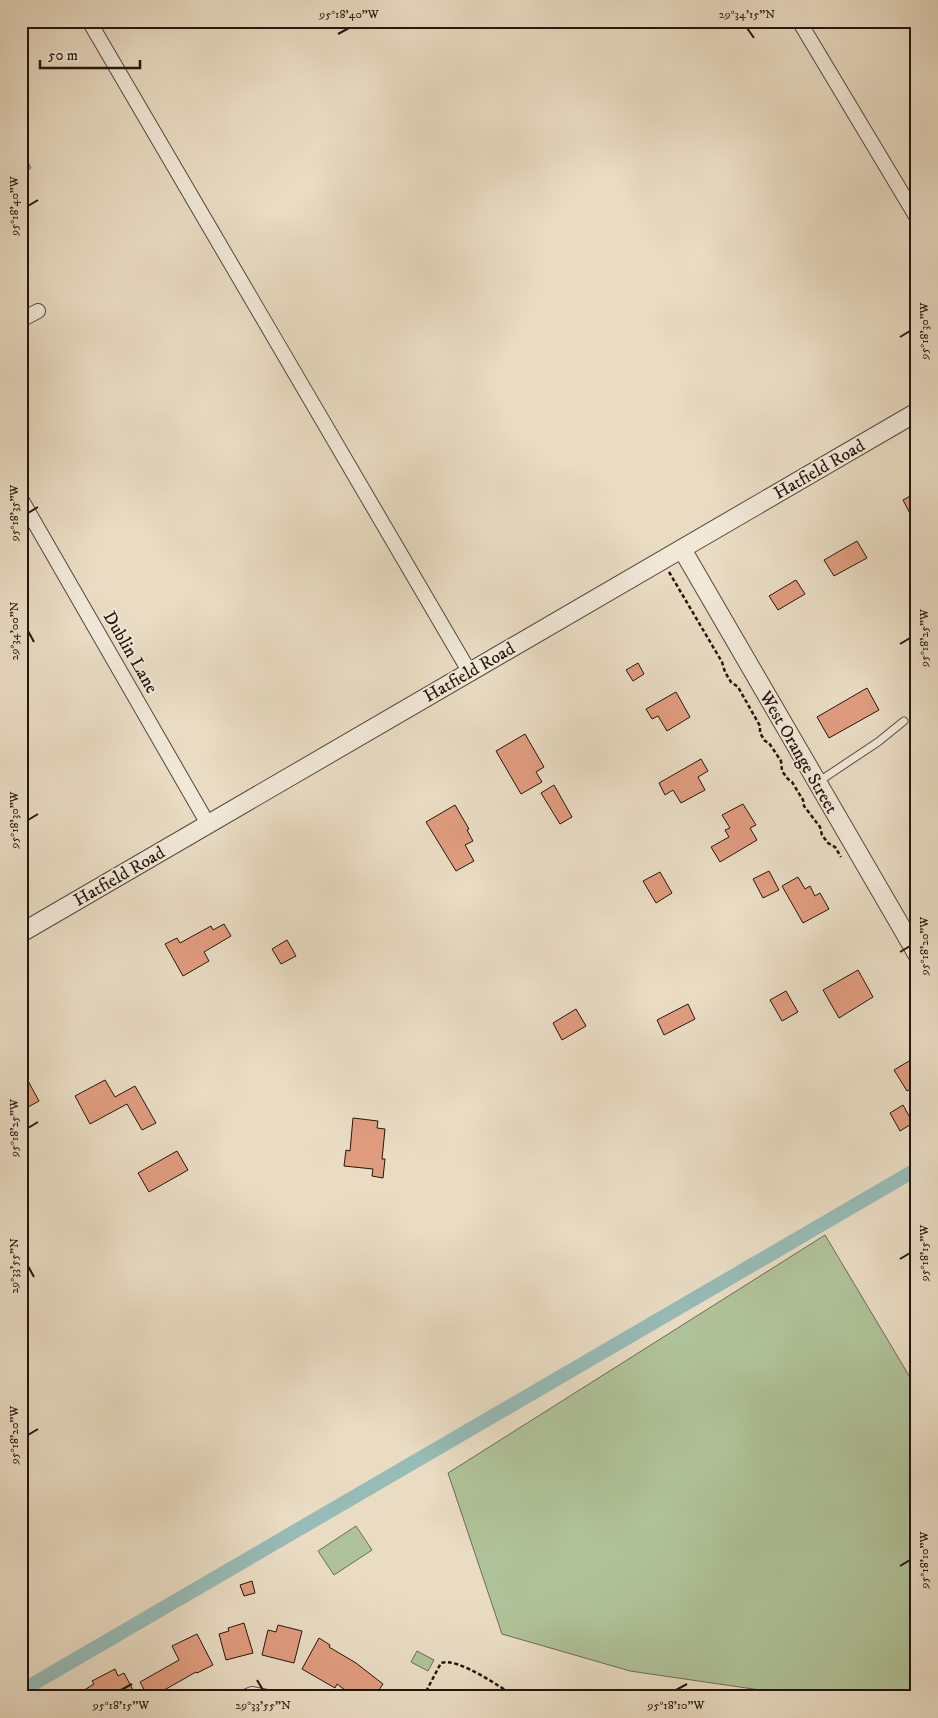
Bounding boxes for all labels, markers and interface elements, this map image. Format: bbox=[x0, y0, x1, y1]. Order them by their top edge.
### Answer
text: 95°18'40"W bbox=[318, 7, 380, 22]
text: 29°34'15"N bbox=[719, 7, 775, 22]
scale bar bbox=[40, 38, 140, 70]
text: 50 m bbox=[48, 46, 78, 65]
text: 95°18'40"W bbox=[7, 175, 22, 237]
text: 95°18'30"W bbox=[917, 301, 932, 361]
street label: Hatfield Road bbox=[770, 435, 869, 505]
text: 95°18'35"W bbox=[7, 484, 22, 542]
text: 29°34'00"N bbox=[7, 601, 22, 660]
street label: Dublin Lane bbox=[98, 608, 162, 697]
text: 95°18'25"W bbox=[917, 608, 932, 668]
street label: Hatfield Road bbox=[420, 638, 519, 708]
street label: West Orange Street bbox=[754, 686, 842, 818]
text: 95°18'30"W bbox=[7, 790, 22, 850]
street label: Hatfield Road bbox=[70, 842, 169, 912]
text: 95°18'20"W bbox=[917, 916, 932, 976]
text: 95°18'25"W bbox=[7, 1098, 22, 1158]
text: 95°18'15"W bbox=[917, 1224, 932, 1282]
text: 29°33'55"N bbox=[7, 1238, 22, 1294]
text: 95°18'20"W bbox=[7, 1405, 22, 1465]
text: 95°18'10"W bbox=[917, 1530, 932, 1590]
text: 95°18'15"W bbox=[92, 1698, 150, 1713]
text: 29°33'55"N bbox=[235, 1698, 291, 1713]
text: 95°18'10"W bbox=[646, 1698, 706, 1713]

